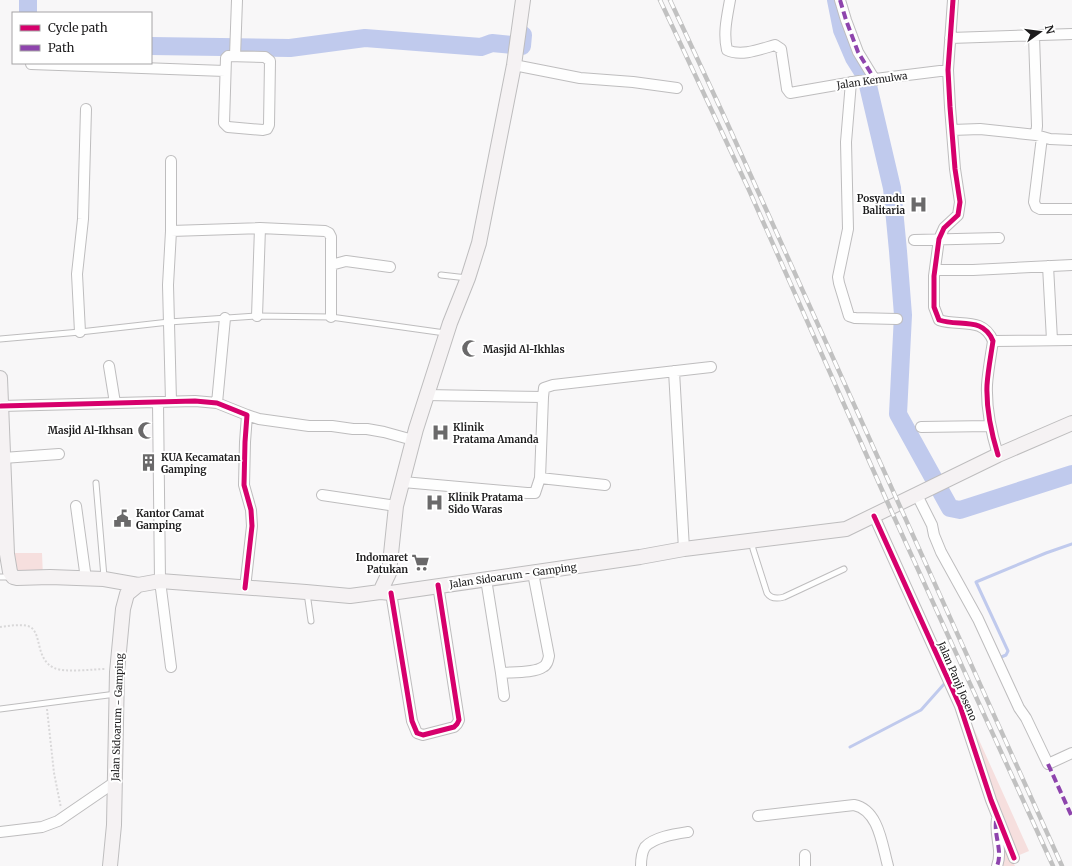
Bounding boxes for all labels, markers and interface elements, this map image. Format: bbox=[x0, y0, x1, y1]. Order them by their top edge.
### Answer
legend bbox=[12, 12, 152, 64]
north arrow bbox=[1020, 12, 1060, 52]
text: Cycle path bbox=[48, 20, 108, 35]
text: N bbox=[1042, 24, 1058, 36]
text: Path bbox=[48, 40, 74, 55]
street label: Jalan Kemulwa bbox=[835, 69, 909, 92]
place label: Posyandu Balitaria bbox=[857, 192, 906, 217]
hospital icon: Posyandu Balitaria bbox=[908, 194, 928, 214]
mosque icon: Masjid Al-Ikhlas bbox=[460, 339, 480, 359]
place label: Masjid Al-Ikhlas bbox=[483, 343, 565, 356]
mosque icon: Masjid Al-Ikhsan bbox=[136, 420, 156, 440]
place label: Klinik Pratama Amanda bbox=[453, 421, 539, 446]
hospital icon: Klinik Pratama Amanda bbox=[430, 423, 450, 443]
place label: Masjid Al-Ikhsan bbox=[48, 424, 133, 437]
place label: KUA Kecamatan Gamping bbox=[161, 451, 241, 476]
building icon: KUA Kecamatan Gamping bbox=[138, 453, 158, 473]
place label: Klinik Pratama Sido Waras bbox=[448, 491, 524, 516]
hospital icon: Klinik Pratama Sido Waras bbox=[425, 493, 445, 513]
place label: Kantor Camat Gamping bbox=[136, 507, 204, 532]
public building icon: Kantor Camat Gamping bbox=[113, 509, 133, 529]
place label: Indomaret Patukan bbox=[356, 551, 408, 576]
supermarket icon: Indomaret Patukan bbox=[411, 553, 431, 573]
street label: Jalan Sidoarum - Gamping bbox=[448, 560, 577, 591]
street label: Jalan Panji Joseno bbox=[935, 639, 980, 723]
street label: Jalan Sidoarum - Gamping bbox=[109, 653, 126, 782]

